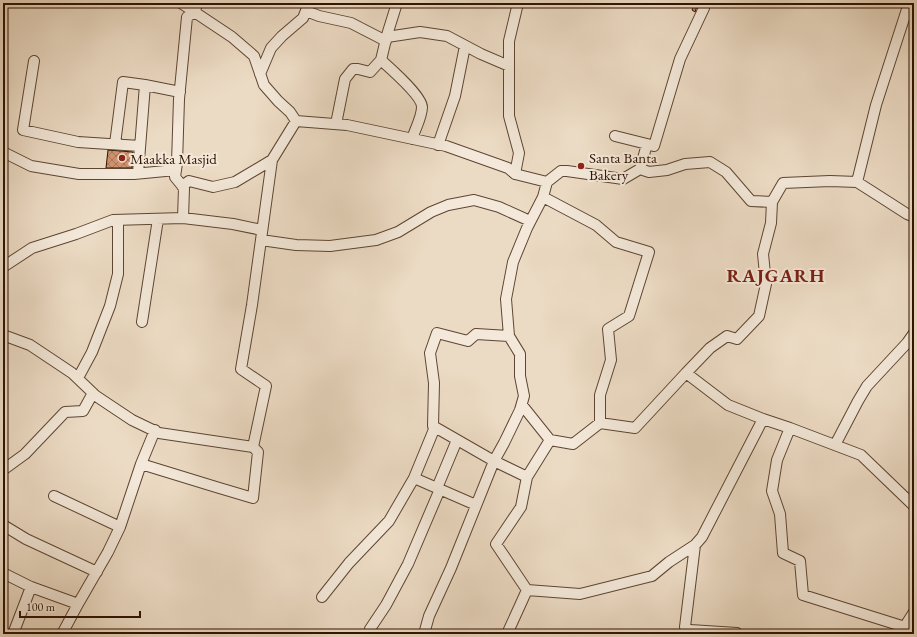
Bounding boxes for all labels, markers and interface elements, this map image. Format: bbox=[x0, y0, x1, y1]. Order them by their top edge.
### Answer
place label: Santa Banta Bakery bbox=[589, 148, 657, 184]
place label: Maakka Masjid bbox=[130, 149, 217, 168]
marker: Maakka Masjid bbox=[117, 153, 127, 163]
marker: Santa Banta Bakery bbox=[576, 161, 586, 171]
district label: RAJGARH bbox=[726, 263, 826, 288]
scale bar bbox=[20, 593, 140, 619]
text: 100 m bbox=[26, 599, 56, 615]

